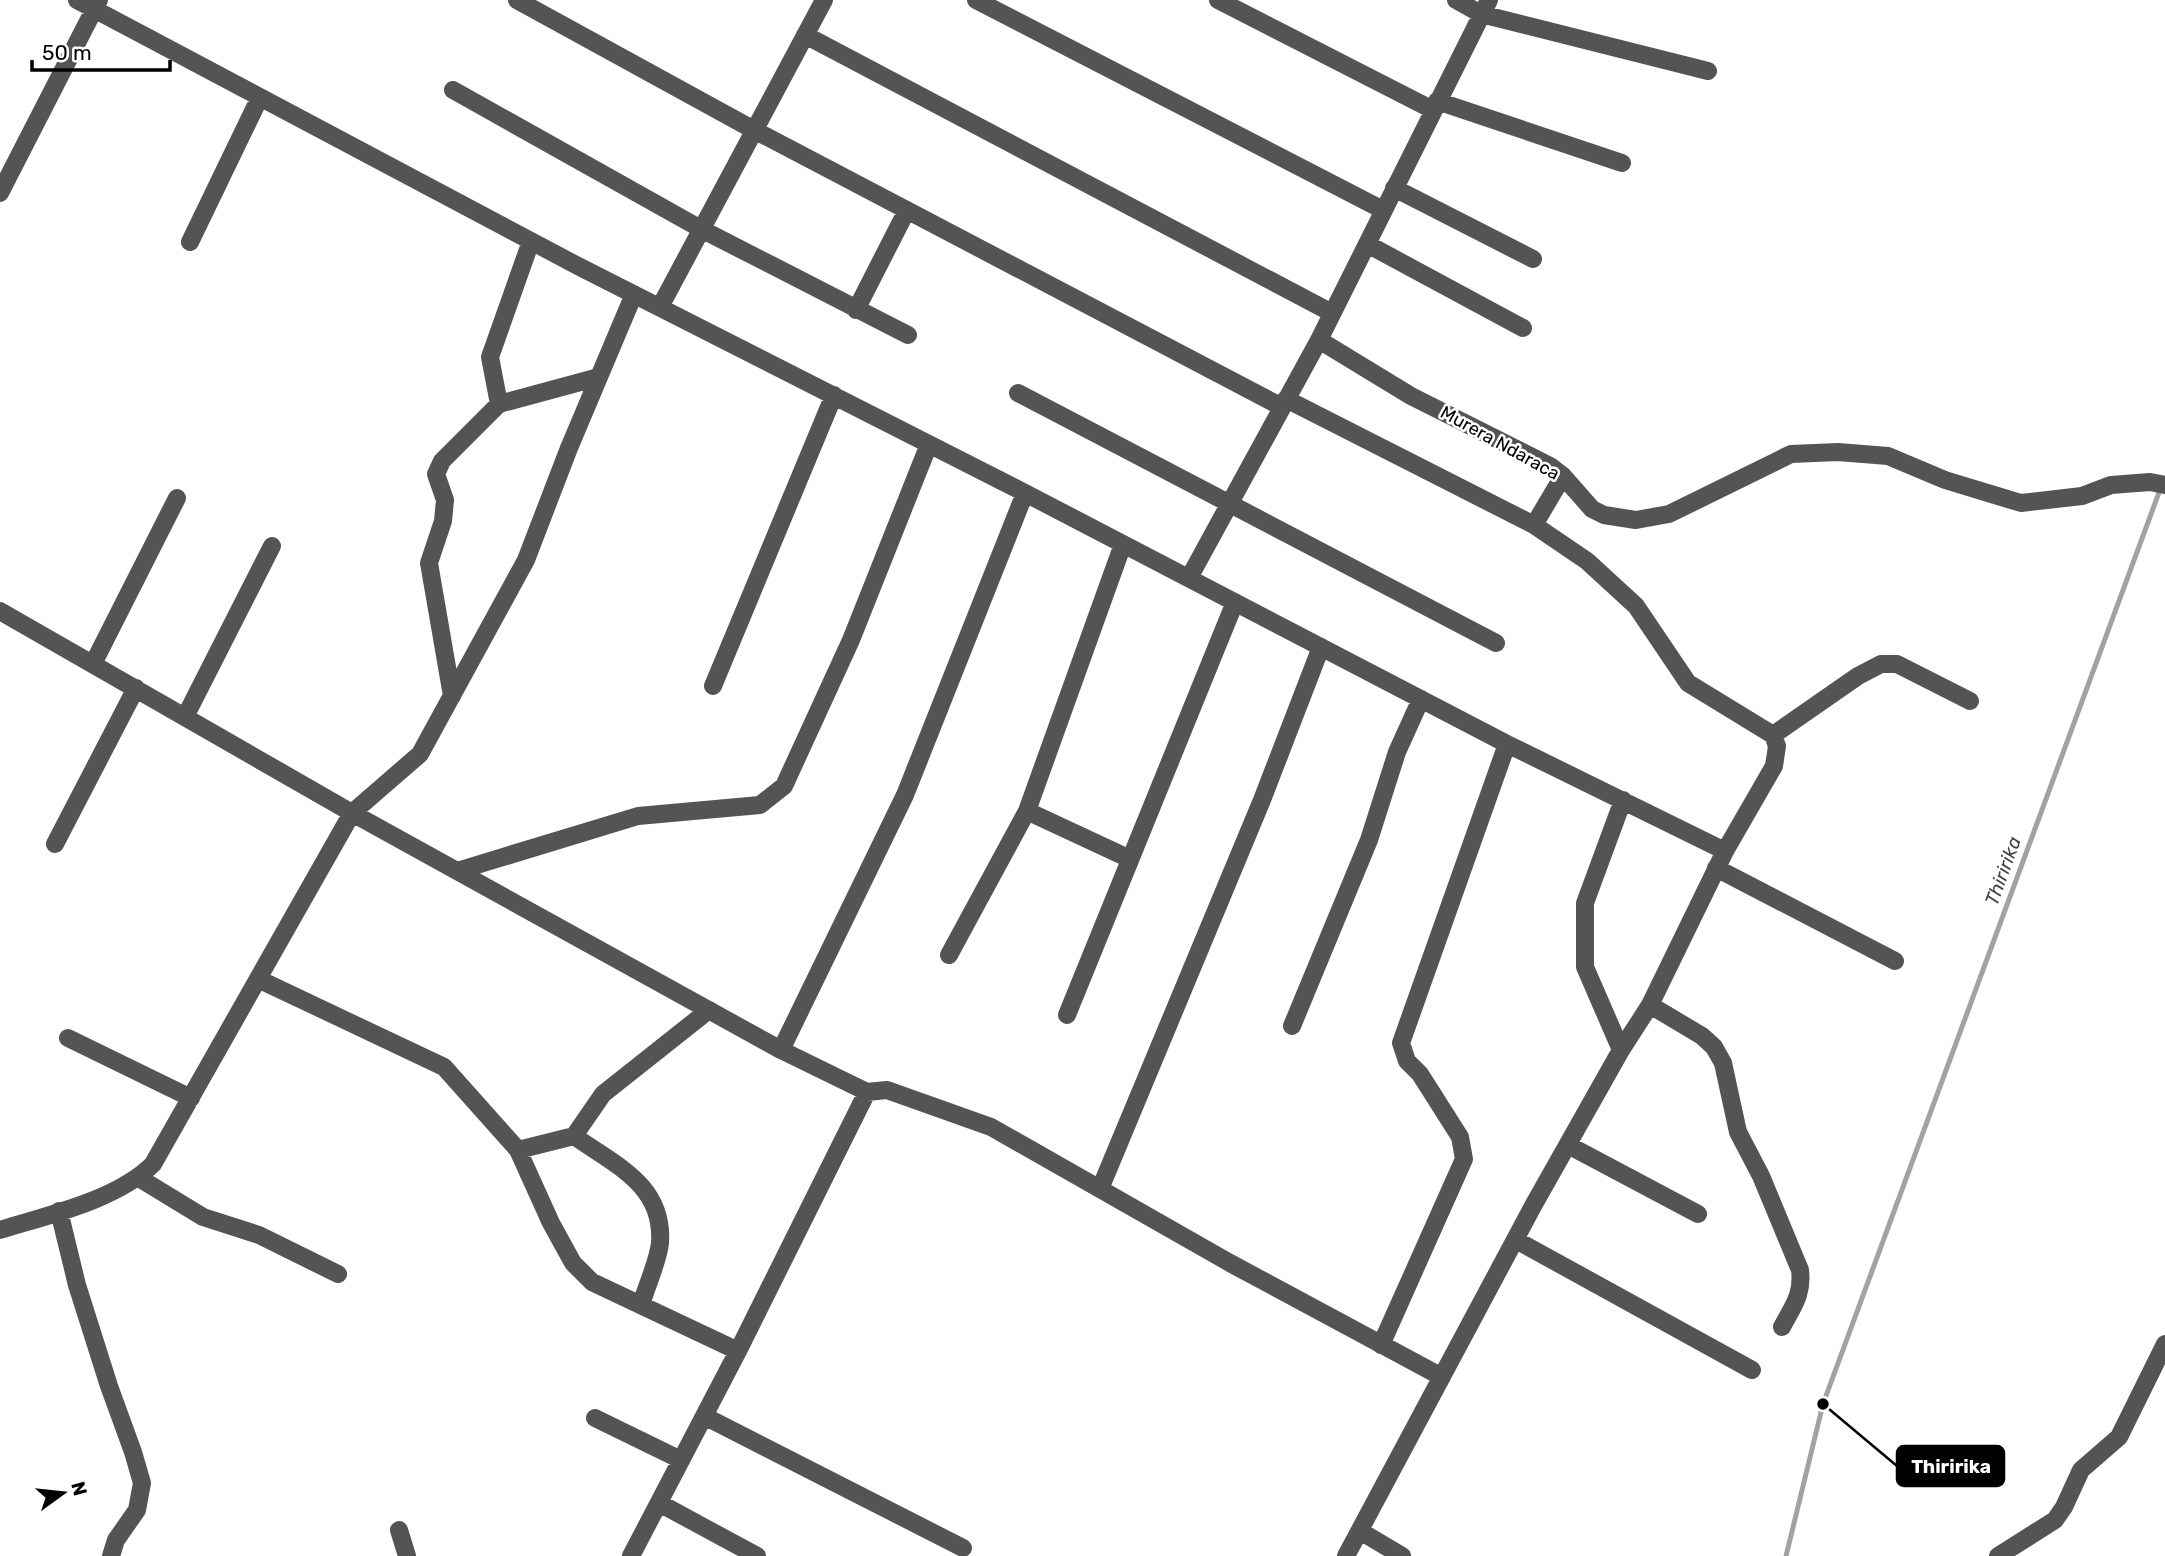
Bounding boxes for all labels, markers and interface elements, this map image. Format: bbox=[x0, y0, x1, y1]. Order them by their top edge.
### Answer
scale bar bbox=[32, 28, 170, 72]
text: 50 m bbox=[42, 40, 92, 65]
street label: Murera Ndaraca bbox=[1437, 401, 1563, 485]
water label: Thiririka bbox=[1980, 833, 2026, 909]
callout: Thiririka bbox=[1897, 1446, 2004, 1486]
text: Thiririka bbox=[1911, 1455, 1991, 1478]
north arrow bbox=[28, 1458, 98, 1528]
text: N bbox=[66, 1479, 92, 1498]

